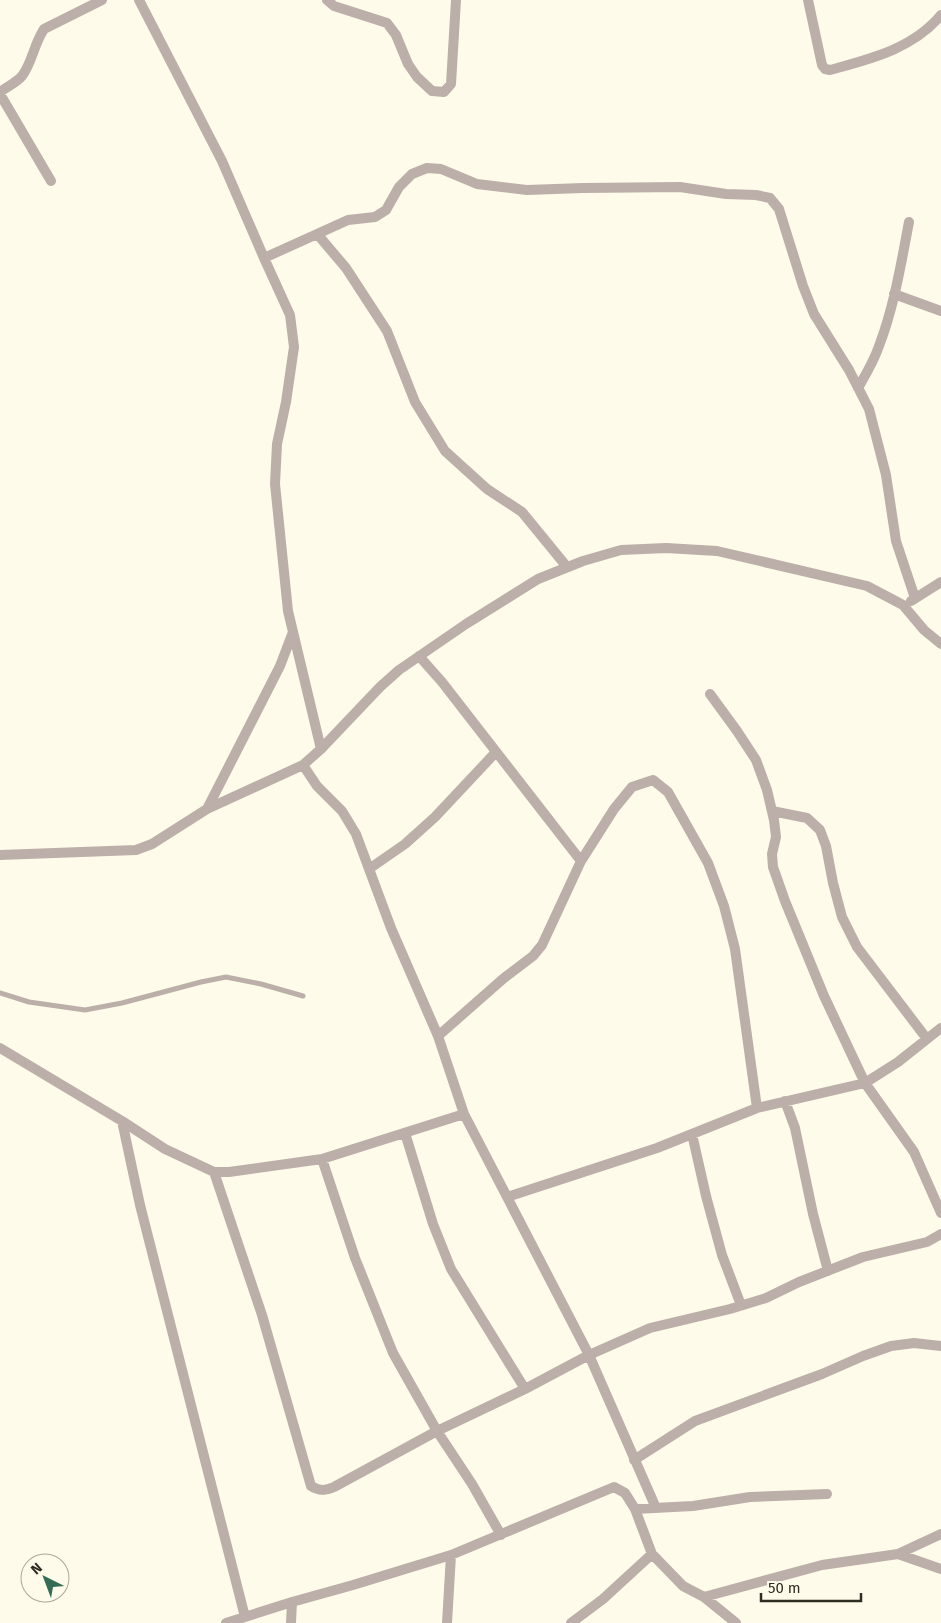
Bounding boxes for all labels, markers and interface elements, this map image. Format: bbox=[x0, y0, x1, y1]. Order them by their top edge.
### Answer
north arrow bbox=[20, 1553, 70, 1603]
text: N bbox=[27, 1559, 46, 1578]
scale bar bbox=[761, 1570, 861, 1602]
text: 50 m bbox=[768, 1579, 801, 1597]

